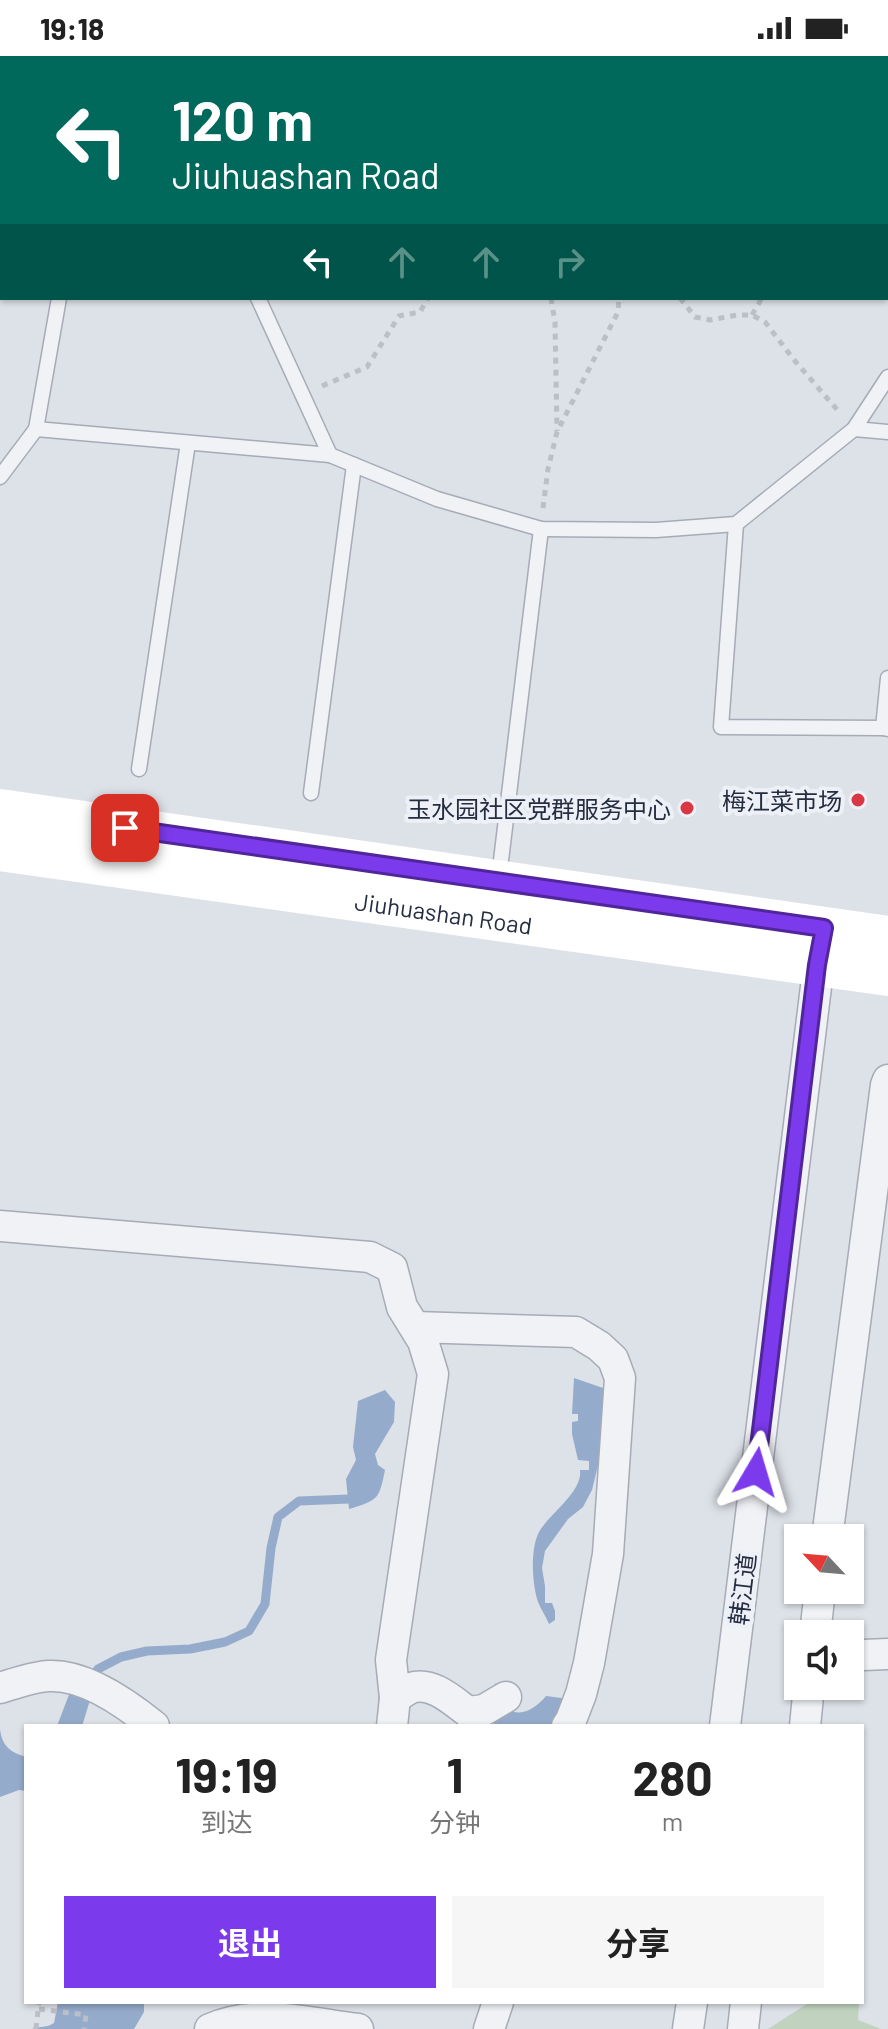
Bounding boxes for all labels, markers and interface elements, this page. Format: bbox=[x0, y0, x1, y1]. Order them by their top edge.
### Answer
text: 19:18 bbox=[40, 10, 104, 46]
text: 120 m bbox=[172, 85, 313, 152]
icon: left bbox=[40, 88, 144, 192]
text: Jiuhuashan Road bbox=[172, 153, 440, 196]
icon: left bbox=[296, 240, 340, 284]
icon: ahead bbox=[380, 240, 424, 284]
icon: ahead bbox=[464, 240, 508, 284]
icon: right bbox=[548, 240, 592, 284]
place label: 梅江菜市场 bbox=[722, 786, 842, 815]
marker: 梅江菜市场 bbox=[849, 791, 867, 809]
pin bbox=[91, 794, 159, 862]
place label: 玉水园社区党群服务中心 bbox=[407, 794, 671, 823]
marker: 玉水园社区党群服务中心 bbox=[678, 799, 696, 817]
icon: arrive bbox=[103, 806, 147, 850]
street label: Jiuhuashan Road bbox=[353, 886, 534, 939]
position arrow bbox=[714, 1430, 798, 1514]
north arrow bbox=[784, 1524, 864, 1604]
map controls bbox=[784, 1524, 864, 1700]
street label: 韩江道 bbox=[723, 1552, 761, 1626]
button: sound bbox=[784, 1620, 864, 1700]
text: 19:19 bbox=[175, 1745, 278, 1803]
text: 1 bbox=[447, 1745, 464, 1803]
text: 280 bbox=[632, 1748, 713, 1806]
text: m bbox=[662, 1805, 683, 1836]
text: 到达 bbox=[201, 1806, 253, 1837]
text: 分钟 bbox=[429, 1806, 481, 1837]
button: 退出 bbox=[64, 1896, 436, 1988]
button: 分享 bbox=[452, 1896, 824, 1988]

